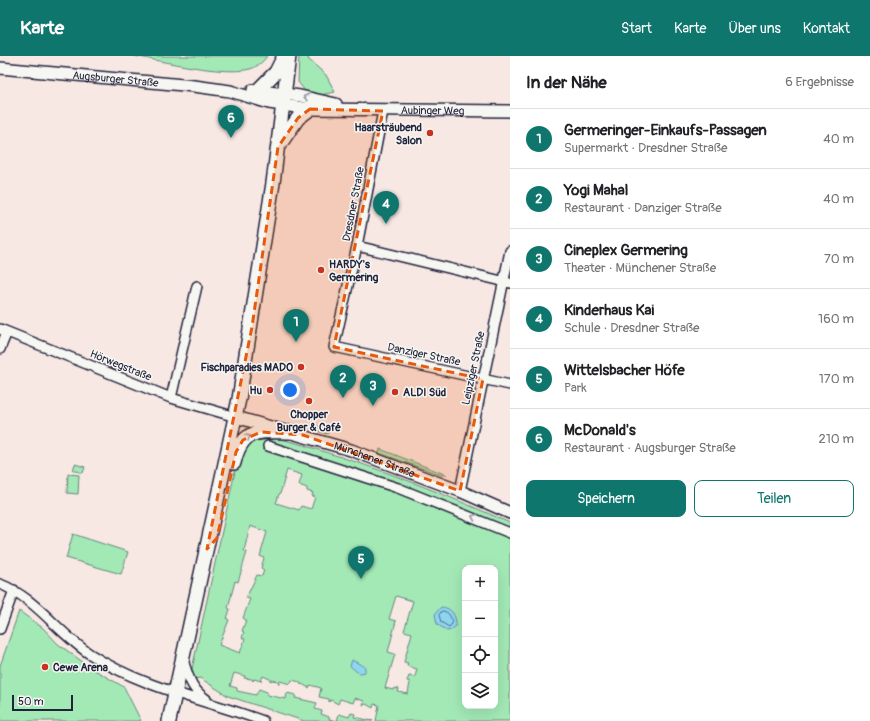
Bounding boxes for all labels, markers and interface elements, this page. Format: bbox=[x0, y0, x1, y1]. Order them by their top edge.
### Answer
text: Karte bbox=[20, 16, 64, 40]
text: Start bbox=[621, 20, 652, 37]
text: Karte bbox=[674, 20, 706, 37]
text: Über uns bbox=[728, 20, 781, 37]
text: Kontakt bbox=[803, 20, 850, 37]
street label: Augsburger Straße bbox=[72, 69, 160, 90]
text: In der Nähe bbox=[526, 72, 607, 93]
text: 6 Ergebnisse bbox=[785, 74, 854, 90]
one-way arrow bbox=[303, 94, 310, 102]
street label: Aubinger Weg bbox=[401, 104, 465, 118]
pin: 6 bbox=[218, 105, 244, 138]
place label: Haarsträubend Salon bbox=[355, 121, 422, 147]
text: Germeringer-Einkaufs-Passagen bbox=[564, 121, 767, 140]
marker: Haarsträubend Salon bbox=[425, 128, 435, 138]
text: 1 bbox=[536, 131, 542, 147]
text: 40 m bbox=[823, 131, 854, 147]
text: Supermarkt · Dresdner Straße bbox=[564, 140, 727, 156]
street label: Dresdner Straße bbox=[340, 165, 367, 242]
text: Yogi Mahal bbox=[564, 181, 628, 200]
pin: 4 bbox=[373, 191, 399, 224]
text: 2 bbox=[535, 191, 543, 207]
text: 40 m bbox=[823, 191, 854, 207]
text: Restaurant · Danziger Straße bbox=[564, 200, 722, 216]
text: Cineplex Germering bbox=[564, 241, 688, 260]
text: 3 bbox=[535, 251, 543, 267]
text: 70 m bbox=[824, 251, 854, 267]
place label: HARDY's Germering bbox=[329, 258, 379, 284]
text: Theater · Münchener Straße bbox=[564, 260, 716, 276]
marker: HARDY's Germering bbox=[316, 265, 326, 275]
text: Kinderhaus Kai bbox=[564, 301, 654, 320]
pin: 1 bbox=[283, 309, 309, 342]
text: 4 bbox=[535, 311, 543, 327]
text: 160 m bbox=[818, 311, 854, 327]
text: Schule · Dresdner Straße bbox=[564, 320, 700, 336]
street label: Leipziger Straße bbox=[459, 329, 488, 406]
street label: Danziger Straße bbox=[386, 340, 462, 369]
street label: Hörwegstraße bbox=[88, 347, 154, 384]
place label: Fischparadies MADO bbox=[200, 361, 293, 374]
text: Wittelsbacher Höfe bbox=[564, 361, 685, 380]
marker: Fischparadies MADO bbox=[296, 362, 306, 372]
pin: 2 bbox=[330, 365, 356, 398]
text: 5 bbox=[535, 371, 543, 387]
text: 170 m bbox=[819, 371, 854, 387]
pin: 3 bbox=[360, 373, 386, 406]
your location bbox=[280, 380, 300, 400]
text: Park bbox=[564, 380, 587, 396]
place label: Hu bbox=[250, 384, 262, 397]
marker: Hu bbox=[265, 385, 275, 395]
place label: ALDI Süd bbox=[403, 386, 446, 399]
marker: ALDI Süd bbox=[390, 387, 400, 397]
marker: Chopper Burger & Café bbox=[304, 396, 314, 406]
place label: Chopper Burger & Café bbox=[277, 408, 341, 434]
text: McDonald's bbox=[564, 421, 636, 440]
text: 6 bbox=[535, 431, 543, 447]
text: 210 m bbox=[818, 431, 854, 447]
one-way arrow bbox=[244, 435, 251, 442]
street label: Münchener Straße bbox=[333, 439, 417, 481]
text: Restaurant · Augsburger Straße bbox=[564, 440, 736, 456]
button: Speichern bbox=[526, 480, 686, 517]
button: Teilen bbox=[694, 480, 854, 517]
one-way arrow bbox=[471, 514, 478, 522]
pin: 5 bbox=[348, 546, 374, 579]
map controls bbox=[462, 565, 498, 709]
button: + bbox=[462, 565, 498, 601]
button: − bbox=[462, 601, 498, 637]
button: locate bbox=[462, 637, 498, 673]
place label: Cewe Arena bbox=[53, 661, 108, 674]
marker: Cewe Arena bbox=[40, 662, 50, 672]
button: layers bbox=[462, 673, 498, 709]
scale bar bbox=[12, 693, 73, 712]
text: 50 m bbox=[18, 695, 44, 708]

